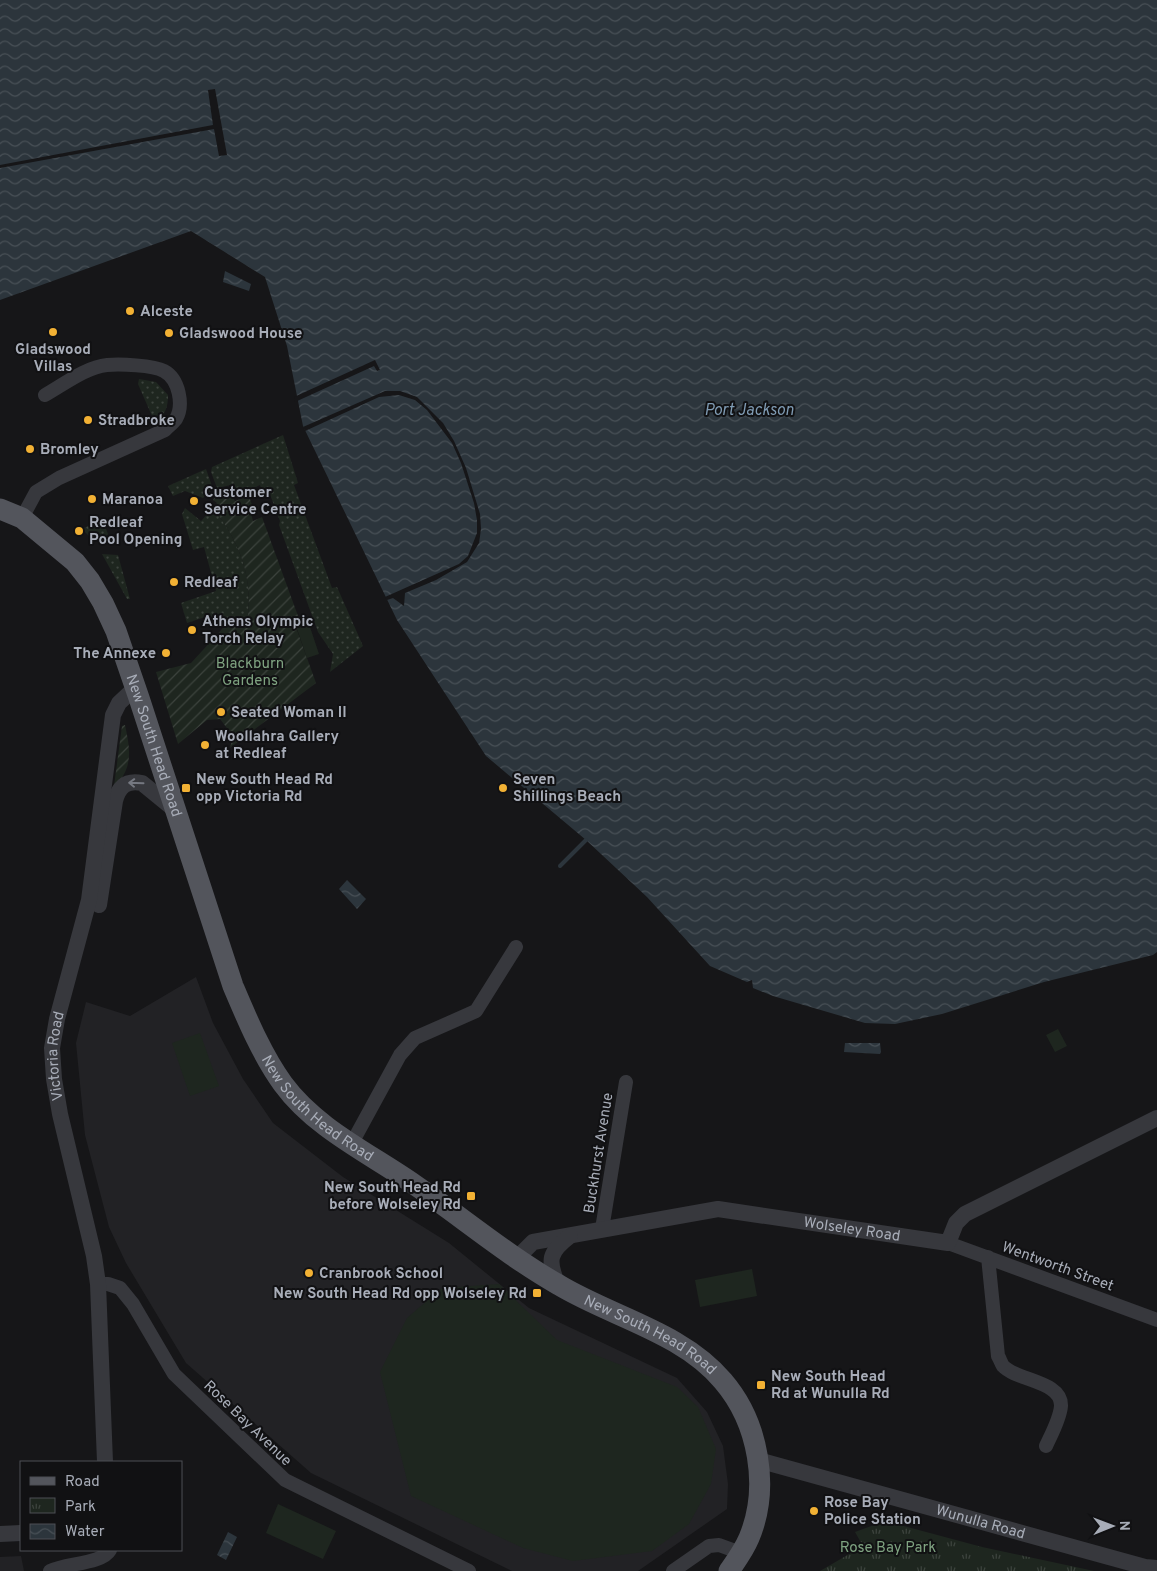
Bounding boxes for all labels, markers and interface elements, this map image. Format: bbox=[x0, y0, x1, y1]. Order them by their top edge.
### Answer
place label: Alceste bbox=[140, 303, 193, 322]
marker: Alceste bbox=[124, 305, 136, 317]
place label: Gladswood House bbox=[179, 325, 302, 344]
marker: Gladswood Villas bbox=[47, 326, 59, 338]
marker: Gladswood House bbox=[163, 327, 175, 339]
place label: Gladswood Villas bbox=[15, 341, 91, 377]
water label: Port Jackson bbox=[704, 401, 794, 421]
place label: Stradbroke bbox=[98, 412, 175, 431]
marker: Stradbroke bbox=[82, 414, 94, 426]
place label: Bromley bbox=[40, 441, 99, 460]
marker: Bromley bbox=[24, 443, 36, 455]
place label: Customer Service Centre bbox=[204, 484, 307, 520]
place label: Maranoa bbox=[102, 491, 163, 510]
marker: Maranoa bbox=[86, 493, 98, 505]
marker: Customer Service Centre bbox=[188, 495, 200, 507]
place label: Redleaf Pool Opening bbox=[89, 514, 182, 550]
marker: Redleaf Pool Opening bbox=[73, 525, 85, 537]
place label: Redleaf bbox=[184, 574, 238, 593]
marker: Redleaf bbox=[168, 576, 180, 588]
place label: Athens Olympic Torch Relay bbox=[202, 613, 314, 649]
marker: Athens Olympic Torch Relay bbox=[186, 624, 198, 636]
place label: The Annexe bbox=[73, 645, 156, 664]
marker: The Annexe bbox=[160, 647, 172, 659]
park label: Blackburn Gardens bbox=[216, 655, 284, 691]
street label: New South Head Road bbox=[121, 672, 185, 820]
place label: Seated Woman II bbox=[231, 704, 347, 723]
marker: Seated Woman II bbox=[215, 706, 227, 718]
place label: Woollahra Gallery at Redleaf bbox=[215, 728, 339, 764]
marker: Woollahra Gallery at Redleaf bbox=[199, 739, 211, 751]
place label: New South Head Rd opp Victoria Rd bbox=[196, 771, 333, 807]
place label: Seven Shillings Beach bbox=[513, 771, 621, 807]
one-way arrow bbox=[128, 779, 144, 788]
marker: New South Head Rd opp Victoria Rd bbox=[180, 782, 192, 794]
marker: Seven Shillings Beach bbox=[497, 782, 509, 794]
street label: Victoria Road bbox=[44, 1009, 70, 1102]
street label: New South Head Road bbox=[256, 1052, 377, 1167]
street label: Buckhurst Avenue bbox=[581, 1092, 618, 1215]
place label: New South Head Rd before Wolseley Rd bbox=[324, 1179, 461, 1215]
marker: New South Head Rd before Wolseley Rd bbox=[465, 1190, 477, 1202]
street label: Wolseley Road bbox=[802, 1214, 901, 1247]
street label: Wentworth Street bbox=[999, 1238, 1116, 1296]
place label: Cranbrook School bbox=[319, 1265, 443, 1284]
marker: Cranbrook School bbox=[303, 1267, 315, 1279]
place label: New South Head Rd opp Wolseley Rd bbox=[273, 1285, 527, 1304]
marker: New South Head Rd opp Wolseley Rd bbox=[531, 1287, 543, 1299]
street label: New South Head Road bbox=[580, 1292, 720, 1380]
place label: New South Head Rd at Wunulla Rd bbox=[771, 1368, 890, 1404]
street label: Rose Bay Avenue bbox=[199, 1377, 295, 1471]
marker: New South Head Rd at Wunulla Rd bbox=[755, 1379, 767, 1391]
legend bbox=[20, 1461, 182, 1551]
text: Road bbox=[65, 1473, 100, 1492]
place label: Rose Bay Police Station bbox=[824, 1494, 921, 1530]
text: Park bbox=[65, 1498, 96, 1517]
north arrow bbox=[1087, 1501, 1137, 1551]
street label: Wunulla Road bbox=[933, 1502, 1027, 1544]
marker: Rose Bay Police Station bbox=[808, 1505, 820, 1517]
text: N bbox=[1115, 1521, 1132, 1531]
text: Water bbox=[65, 1523, 105, 1542]
park label: Rose Bay Park bbox=[840, 1539, 936, 1558]

